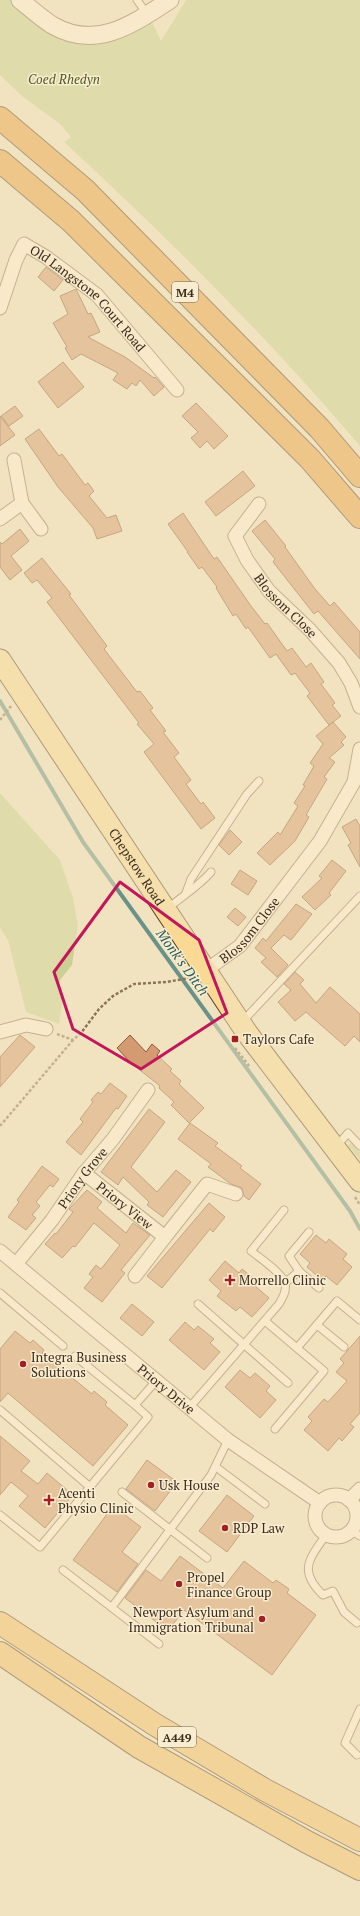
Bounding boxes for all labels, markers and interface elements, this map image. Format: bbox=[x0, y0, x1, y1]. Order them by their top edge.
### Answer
park label: Coed Rhedyn bbox=[28, 70, 100, 88]
street label: Old Langstone Court Road bbox=[27, 241, 150, 355]
road number: M4 bbox=[172, 282, 198, 302]
street label: Blossom Close bbox=[250, 570, 322, 642]
street label: Chepstow Road bbox=[105, 825, 169, 909]
street label: Blossom Close bbox=[215, 893, 283, 967]
water label: Monk's Ditch bbox=[152, 924, 214, 999]
place label: Taylors Cafe bbox=[243, 1030, 314, 1048]
marker: Taylors Cafe bbox=[230, 1034, 240, 1044]
street label: Priory Grove bbox=[53, 1143, 111, 1212]
street label: Priory View bbox=[93, 1177, 157, 1233]
place label: Morrello Clinic bbox=[239, 1271, 326, 1289]
marker: Morrello Clinic bbox=[224, 1274, 236, 1286]
place label: Integra Business Solutions bbox=[31, 1348, 127, 1381]
marker: Integra Business Solutions bbox=[18, 1359, 28, 1369]
street label: Priory Drive bbox=[134, 1360, 199, 1418]
place label: Usk House bbox=[159, 1476, 220, 1494]
marker: Usk House bbox=[146, 1480, 156, 1490]
place label: Acenti Physio Clinic bbox=[58, 1484, 134, 1517]
marker: Acenti Physio Clinic bbox=[43, 1494, 55, 1506]
place label: RDP Law bbox=[233, 1519, 285, 1537]
marker: RDP Law bbox=[220, 1523, 230, 1533]
place label: Propel Finance Group bbox=[187, 1568, 271, 1601]
marker: Propel Finance Group bbox=[174, 1579, 184, 1589]
place label: Newport Asylum and Immigration Tribunal bbox=[129, 1603, 254, 1636]
marker: Newport Asylum and Immigration Tribunal bbox=[257, 1614, 267, 1624]
road number: A449 bbox=[158, 1727, 196, 1747]

